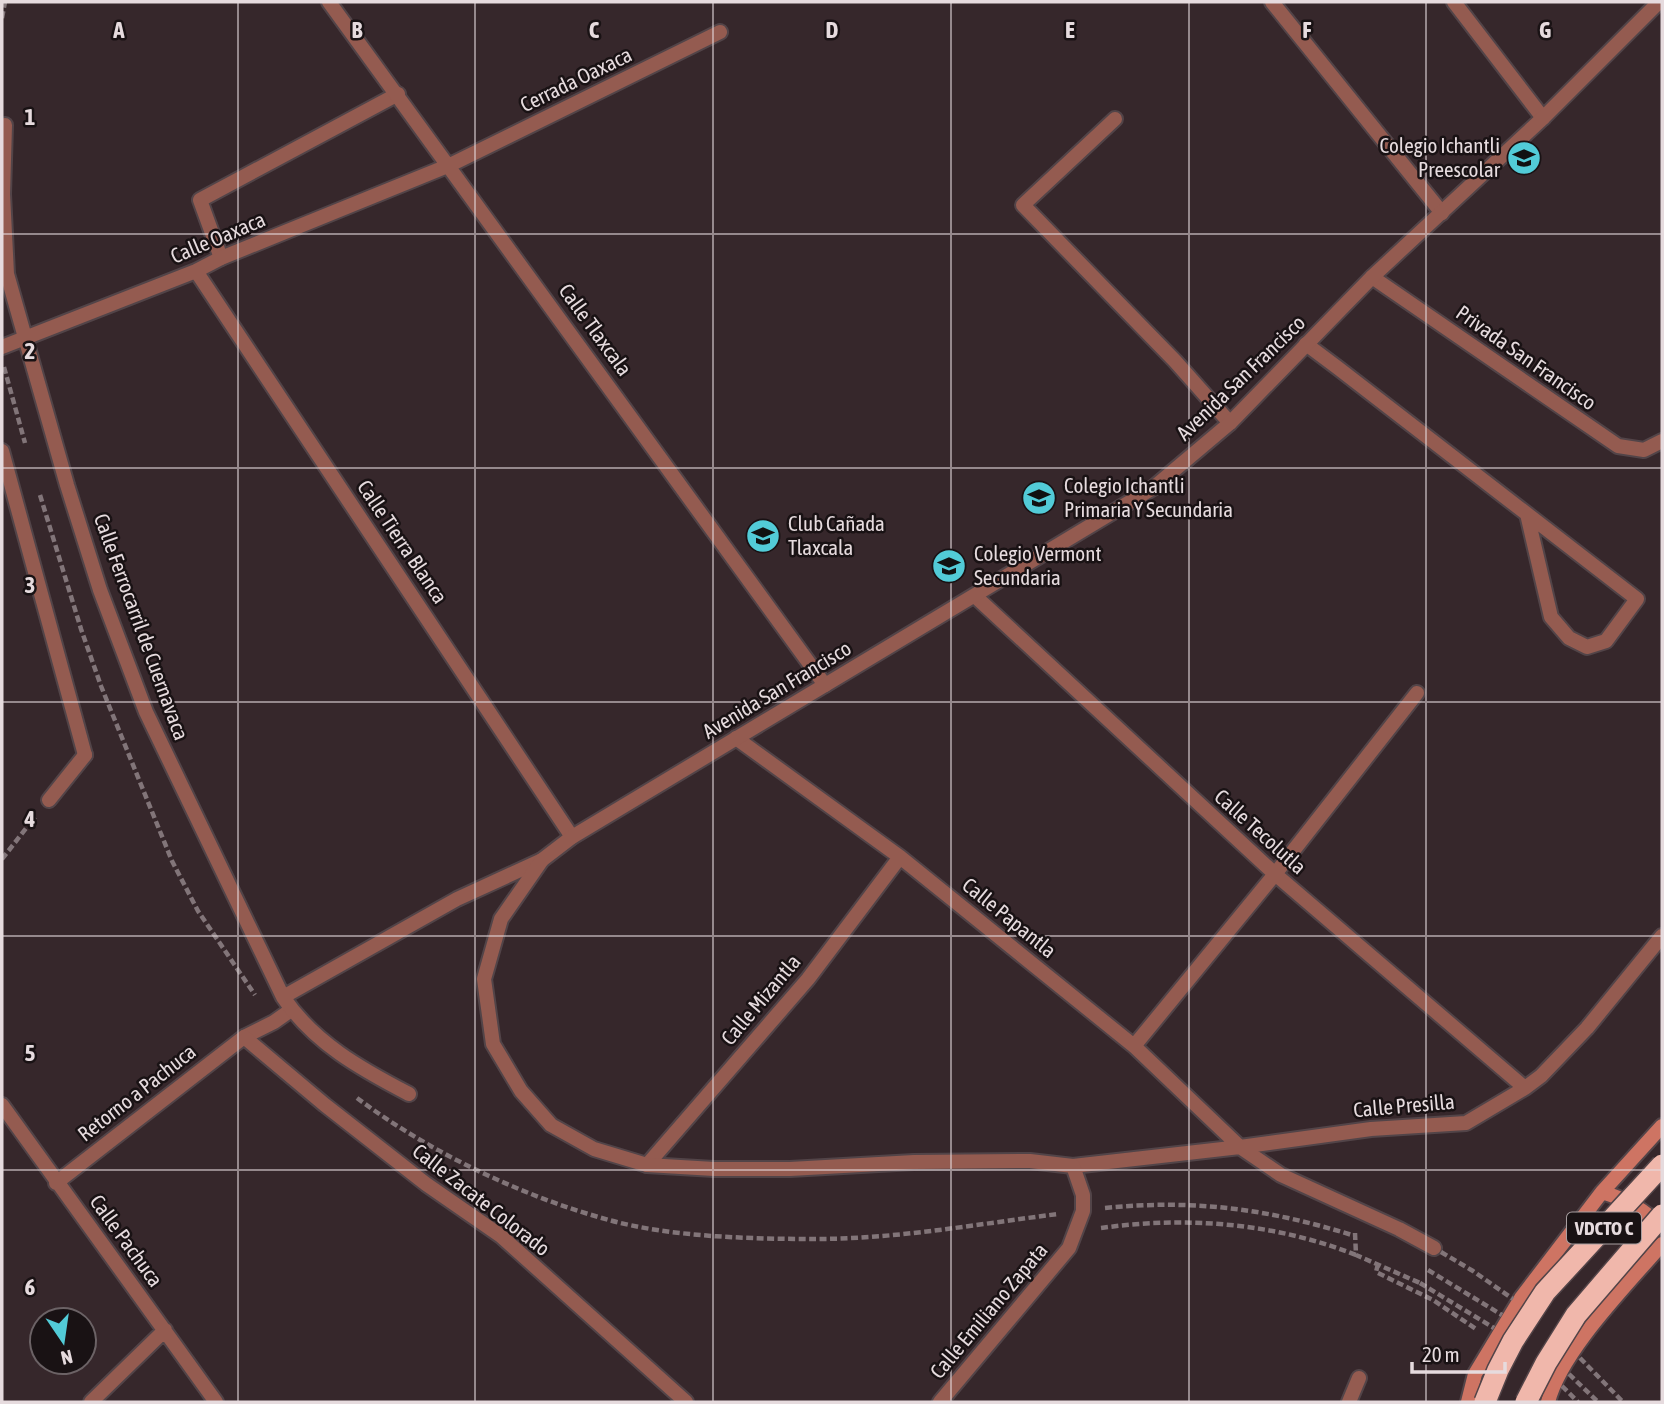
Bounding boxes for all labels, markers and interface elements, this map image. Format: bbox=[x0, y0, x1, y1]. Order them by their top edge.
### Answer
text: A bbox=[112, 17, 125, 43]
text: B bbox=[352, 17, 363, 43]
text: C bbox=[589, 17, 600, 43]
text: D bbox=[826, 17, 839, 43]
text: E bbox=[1065, 17, 1075, 43]
text: F bbox=[1302, 17, 1312, 43]
text: G bbox=[1539, 17, 1551, 43]
street label: Cerrada Oaxaca bbox=[516, 42, 635, 116]
text: 1 bbox=[25, 104, 36, 130]
place label: Colegio Ichantli Preescolar bbox=[1379, 133, 1501, 181]
school or university icon: Colegio Ichantli Preescolar bbox=[1505, 139, 1543, 177]
street label: Calle Oaxaca bbox=[167, 206, 268, 268]
street label: Calle Tlaxcala bbox=[554, 279, 637, 380]
street label: Privada San Francisco bbox=[1452, 300, 1601, 414]
street label: Avenida San Francisco bbox=[1171, 310, 1309, 445]
text: 2 bbox=[25, 338, 35, 364]
place label: Colegio Ichantli Primaria Y Secundaria bbox=[1064, 473, 1233, 521]
street label: Calle Tierra Blanca bbox=[353, 475, 453, 608]
school or university icon: Colegio Ichantli Primaria Y Secundaria bbox=[1020, 479, 1058, 517]
street label: Calle Ferrocarril de Cuernavaca bbox=[90, 510, 194, 743]
place label: Club Cañada Tlaxcala bbox=[788, 511, 885, 559]
school or university icon: Club Cañada Tlaxcala bbox=[744, 517, 782, 555]
place label: Colegio Vermont Secundaria bbox=[974, 541, 1101, 589]
school or university icon: Colegio Vermont Secundaria bbox=[930, 547, 968, 585]
text: 3 bbox=[25, 572, 35, 598]
street label: Avenida San Francisco bbox=[698, 635, 855, 743]
street label: Calle Tecolutla bbox=[1210, 784, 1311, 879]
text: 4 bbox=[24, 806, 36, 832]
street label: Calle Papantla bbox=[958, 872, 1061, 962]
street label: Calle Mizantla bbox=[716, 949, 805, 1049]
street label: Retorno a Pachuca bbox=[73, 1039, 200, 1146]
text: 5 bbox=[25, 1040, 36, 1066]
street label: Calle Presilla bbox=[1352, 1089, 1456, 1121]
street label: Calle Zacate Colorado bbox=[408, 1138, 555, 1260]
street label: Calle Pachuca bbox=[85, 1190, 168, 1291]
road number: VDCTO C bbox=[1567, 1212, 1641, 1244]
street label: Calle Emiliano Zapata bbox=[925, 1238, 1052, 1383]
text: 6 bbox=[25, 1274, 36, 1300]
north arrow bbox=[28, 1306, 98, 1376]
scale bar bbox=[1412, 1330, 1505, 1374]
text: 20 m bbox=[1422, 1342, 1460, 1366]
text: N bbox=[59, 1346, 75, 1370]

